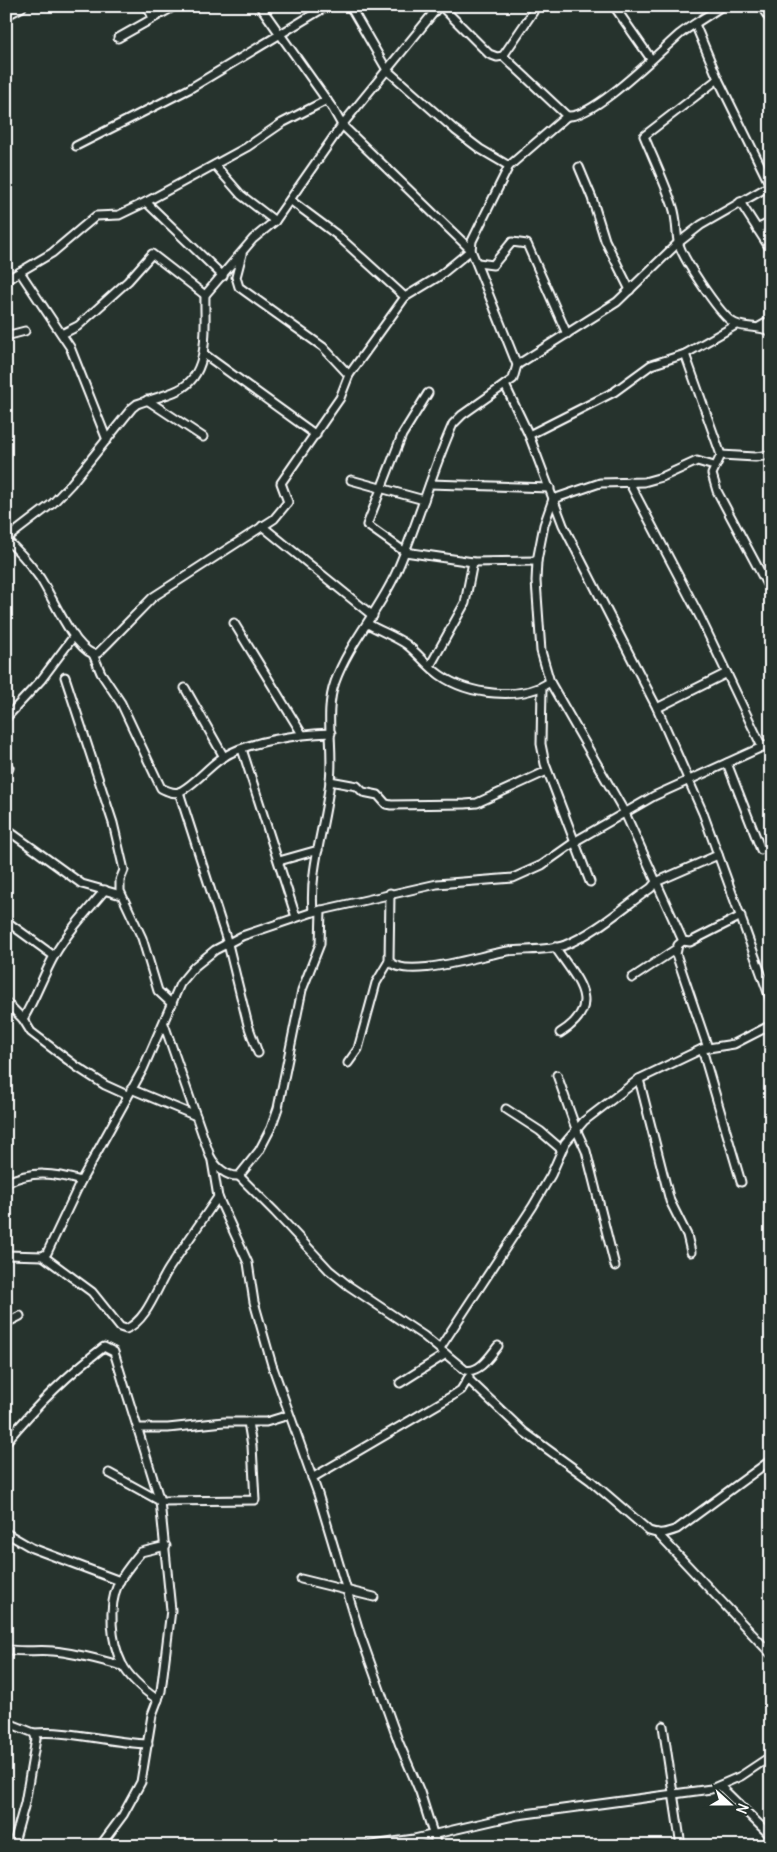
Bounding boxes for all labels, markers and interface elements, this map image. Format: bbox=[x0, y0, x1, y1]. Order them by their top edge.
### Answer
north arrow bbox=[704, 1780, 754, 1830]
text: N bbox=[732, 1801, 752, 1816]

